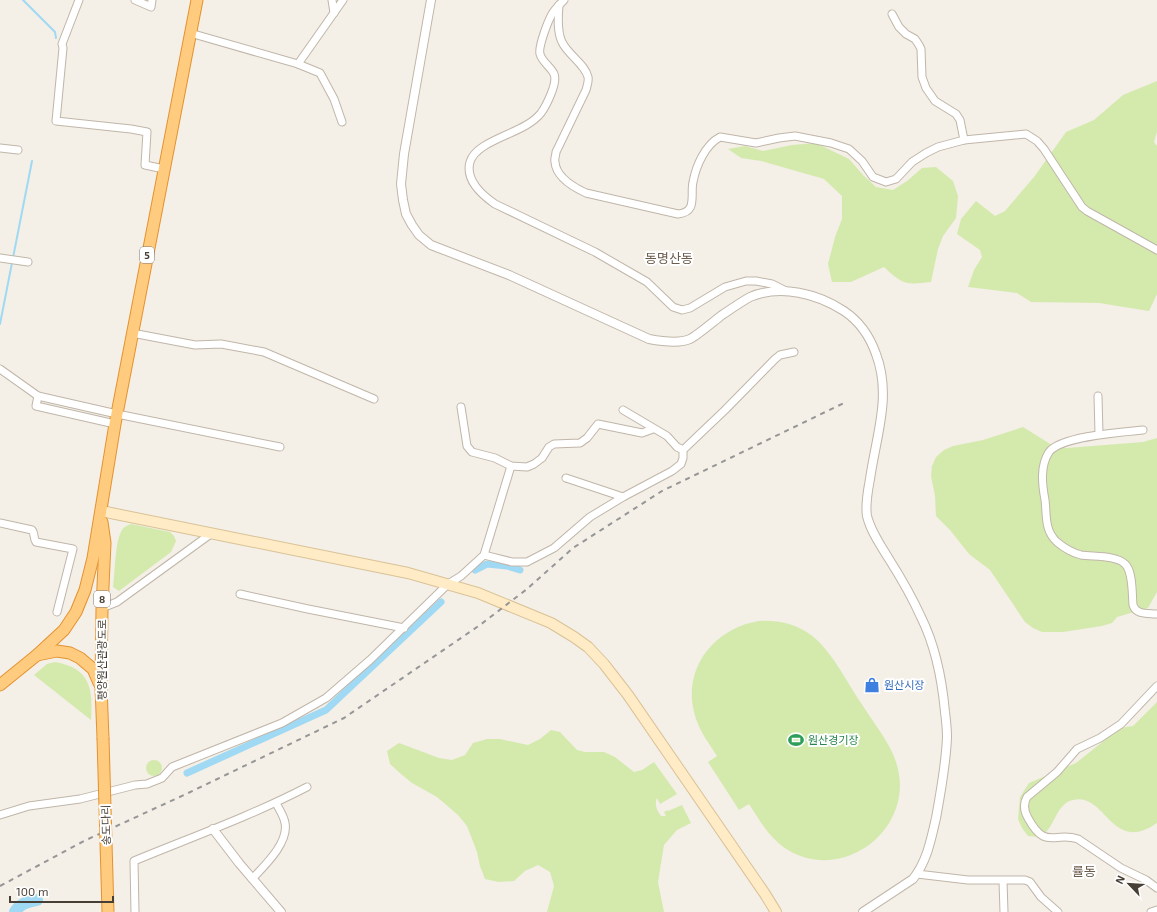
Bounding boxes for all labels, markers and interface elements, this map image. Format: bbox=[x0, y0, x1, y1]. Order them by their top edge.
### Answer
road number: 5 bbox=[140, 247, 154, 263]
district label: 동명산동 bbox=[645, 250, 693, 266]
road number: 8 bbox=[94, 591, 110, 607]
street label: 평양원산관광도로 bbox=[95, 620, 108, 700]
shop icon: 원산시장 bbox=[863, 676, 881, 694]
place label: 원산시장 bbox=[884, 678, 924, 691]
sports icon: 원산경기장 bbox=[787, 731, 805, 749]
place label: 원산경기장 bbox=[808, 733, 859, 746]
street label: 송도다리 bbox=[99, 805, 112, 845]
district label: 률동 bbox=[1072, 863, 1096, 879]
north arrow bbox=[1109, 864, 1149, 904]
text: N bbox=[1112, 873, 1127, 886]
scale bar bbox=[10, 878, 113, 904]
text: 100 m bbox=[16, 884, 48, 898]

